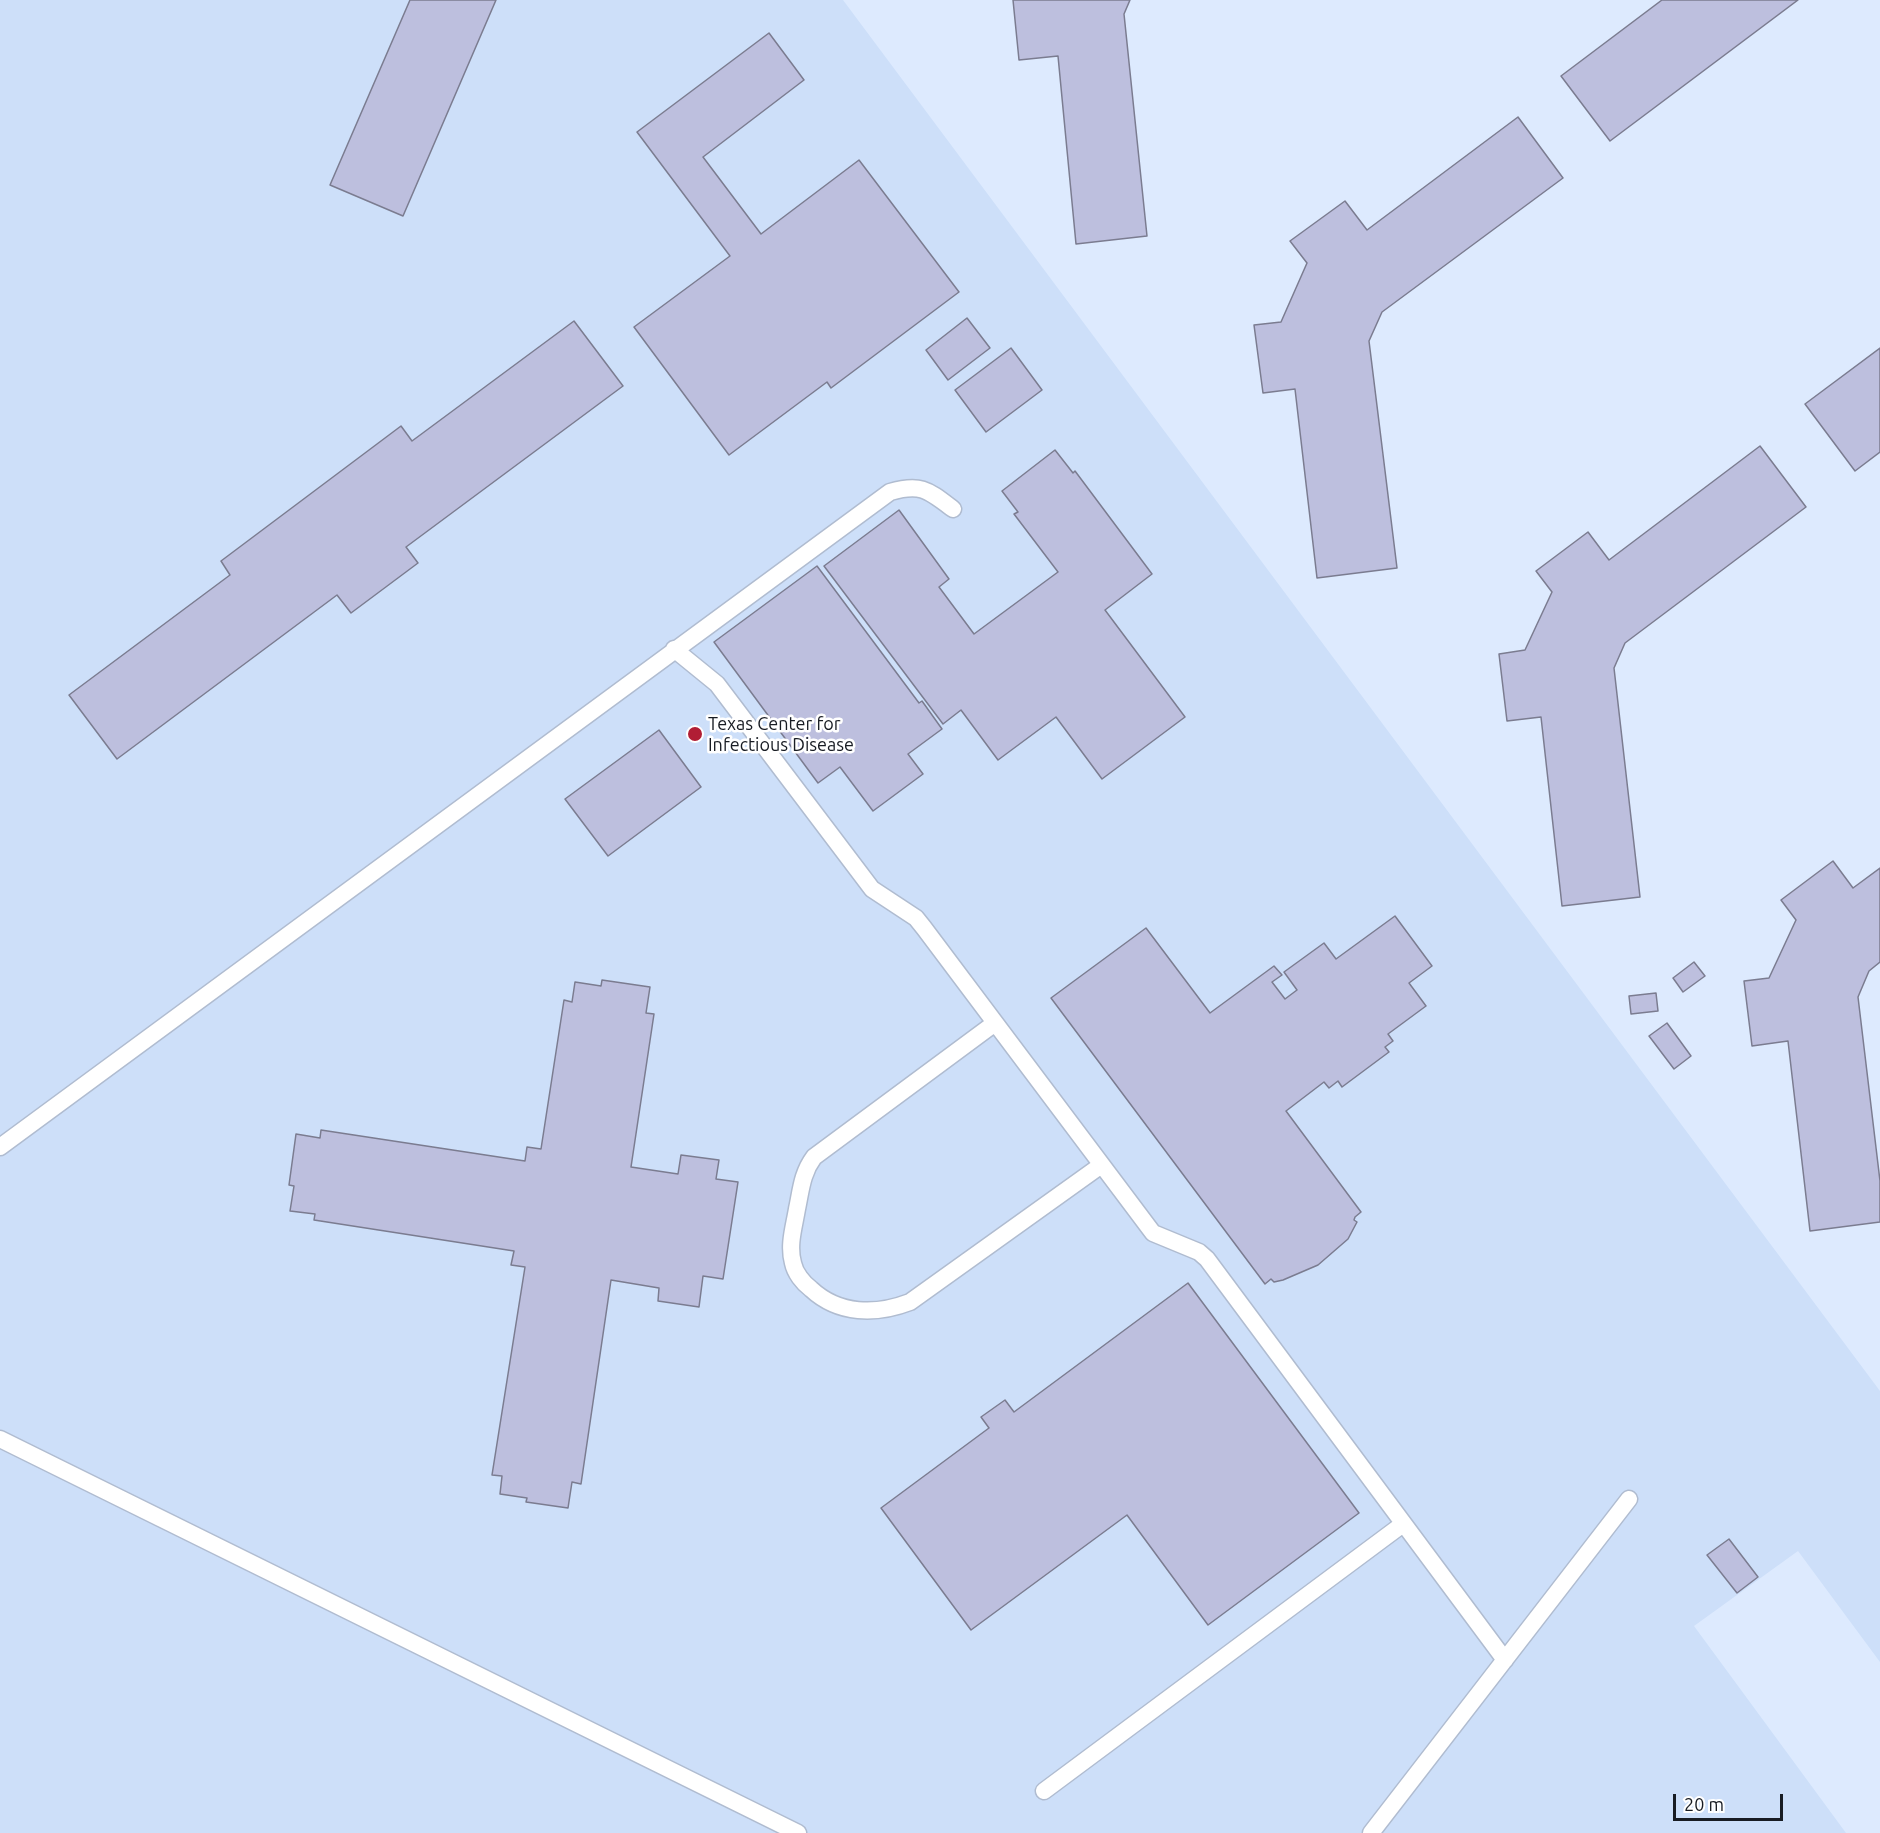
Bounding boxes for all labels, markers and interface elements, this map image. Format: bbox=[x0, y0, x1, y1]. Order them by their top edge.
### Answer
place label: Texas Center for Infectious Disease bbox=[708, 713, 854, 756]
marker: Texas Center for Infectious Disease bbox=[686, 725, 704, 743]
scale bar bbox=[1676, 1782, 1786, 1820]
text: 20 m bbox=[1684, 1794, 1724, 1814]

